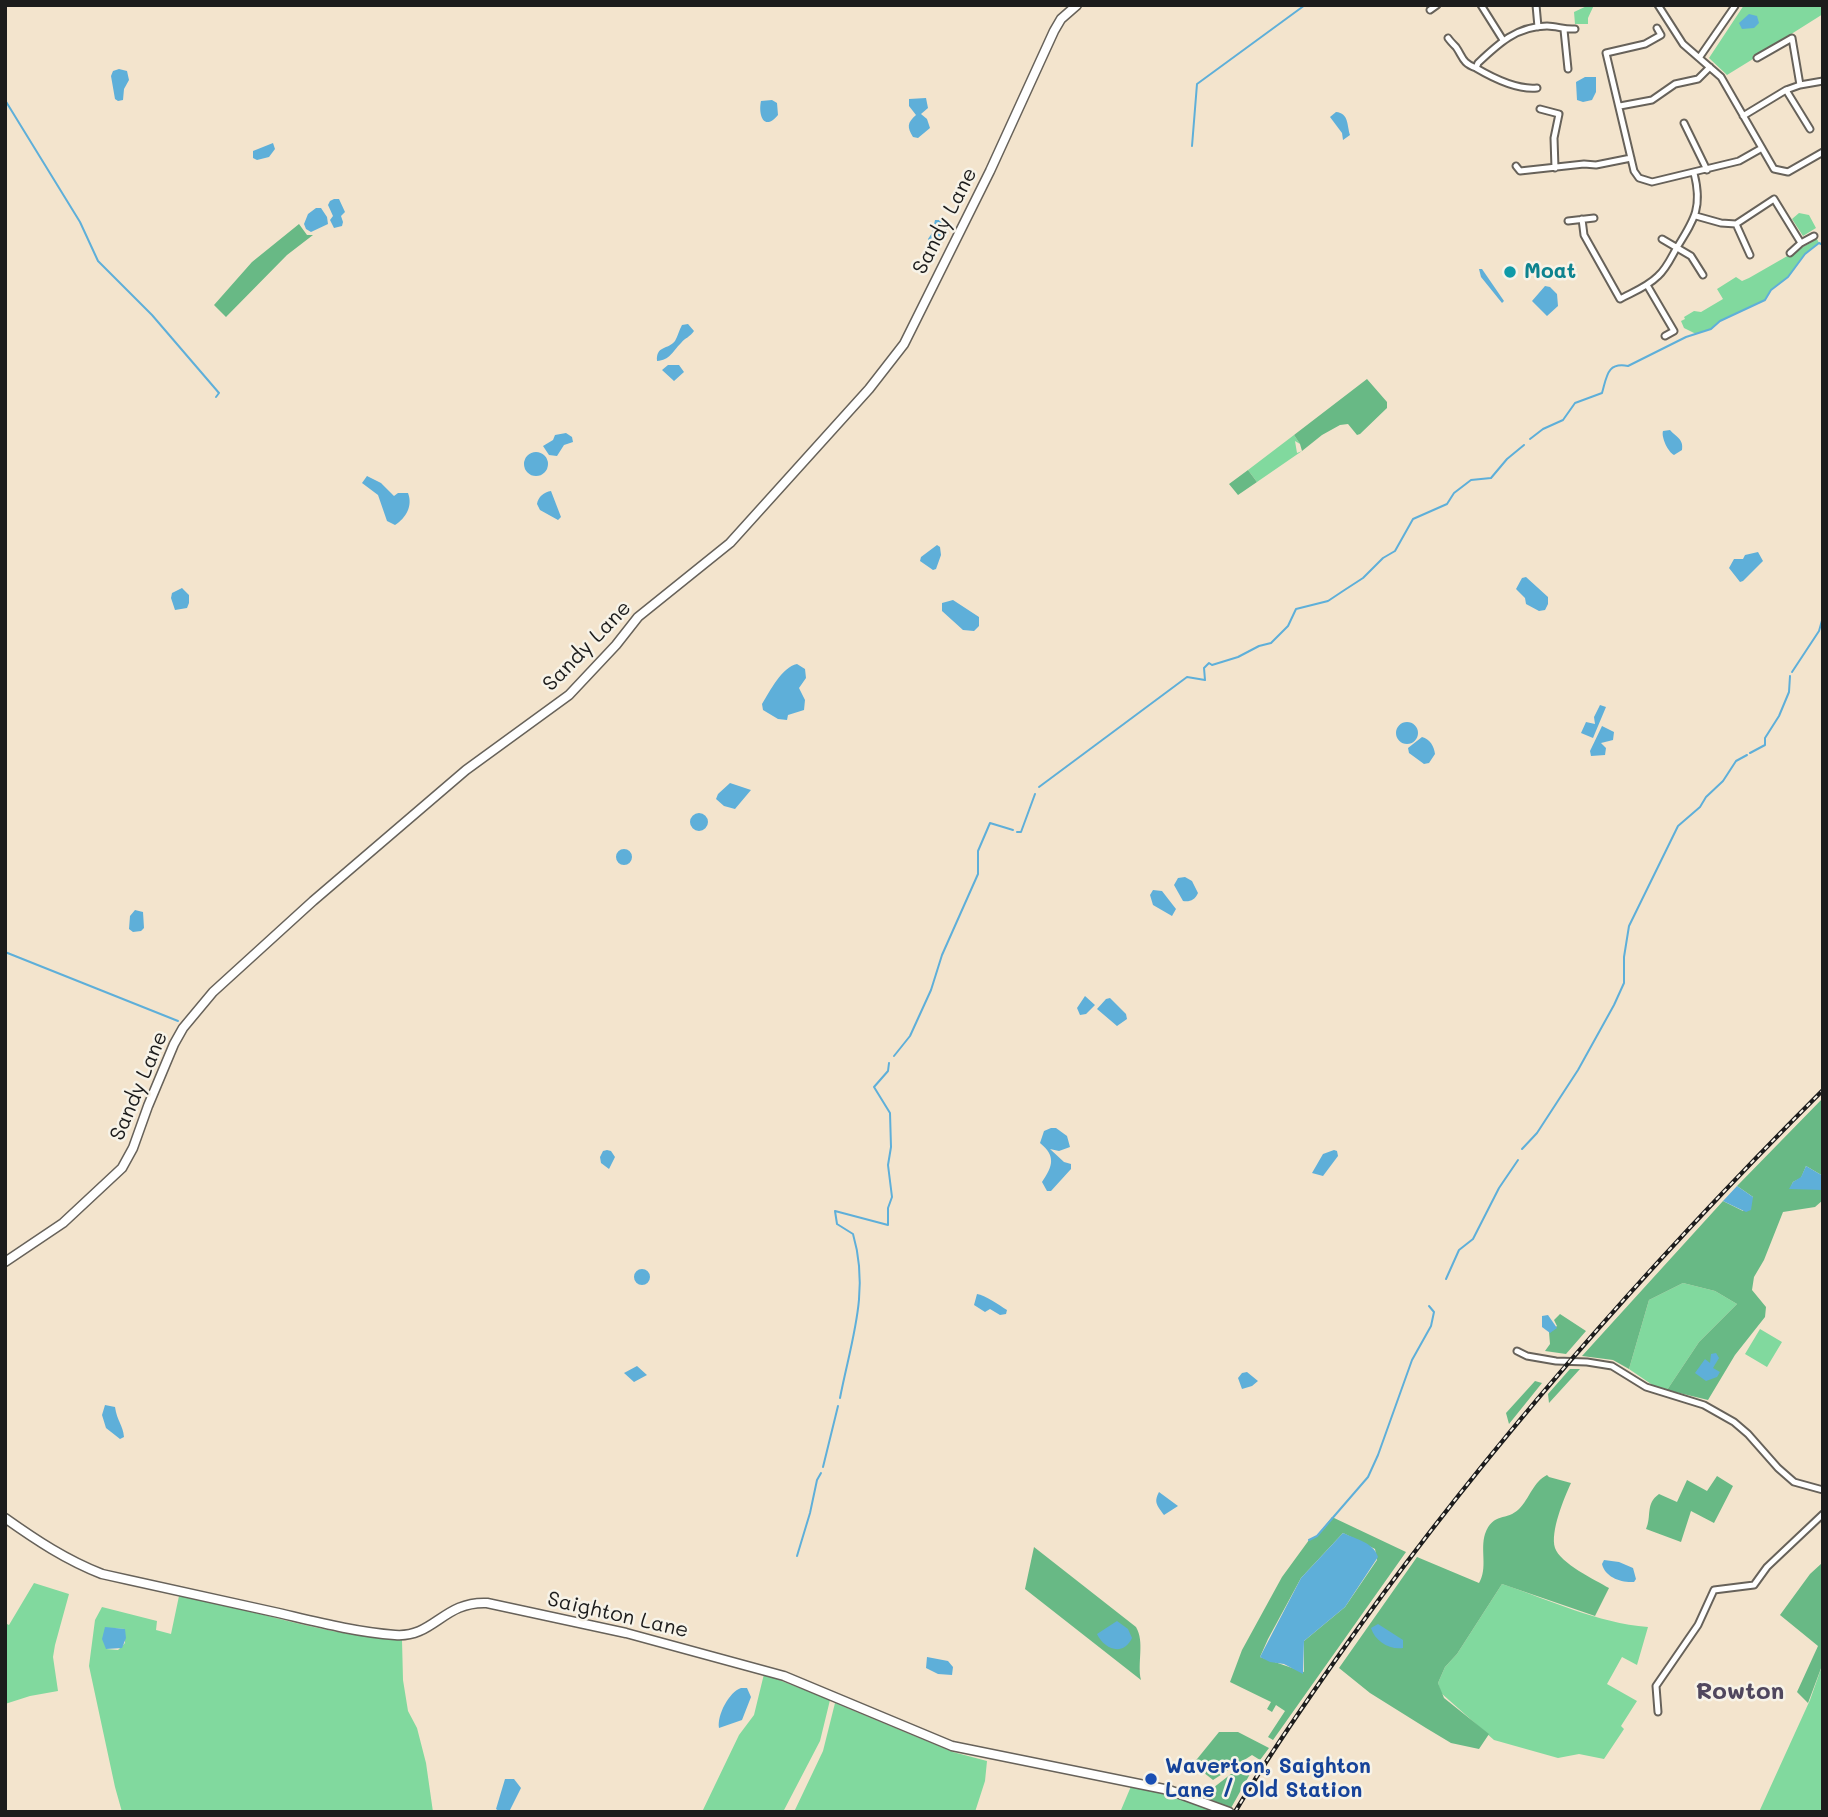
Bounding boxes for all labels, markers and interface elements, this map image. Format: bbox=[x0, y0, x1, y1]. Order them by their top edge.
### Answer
street label: Sandy Lane bbox=[907, 163, 983, 279]
place label: Moat bbox=[1524, 259, 1576, 285]
marker: Moat bbox=[1502, 264, 1518, 280]
street label: Sandy Lane bbox=[538, 595, 636, 697]
street label: Sandy Lane bbox=[105, 1028, 173, 1144]
street label: Saighton Lane bbox=[545, 1587, 691, 1643]
district label: Rowton bbox=[1696, 1678, 1784, 1706]
place label: Waverton, Saighton Lane / Old Station bbox=[1165, 1754, 1371, 1804]
marker: Waverton, Saighton Lane / Old Station bbox=[1143, 1771, 1159, 1787]

